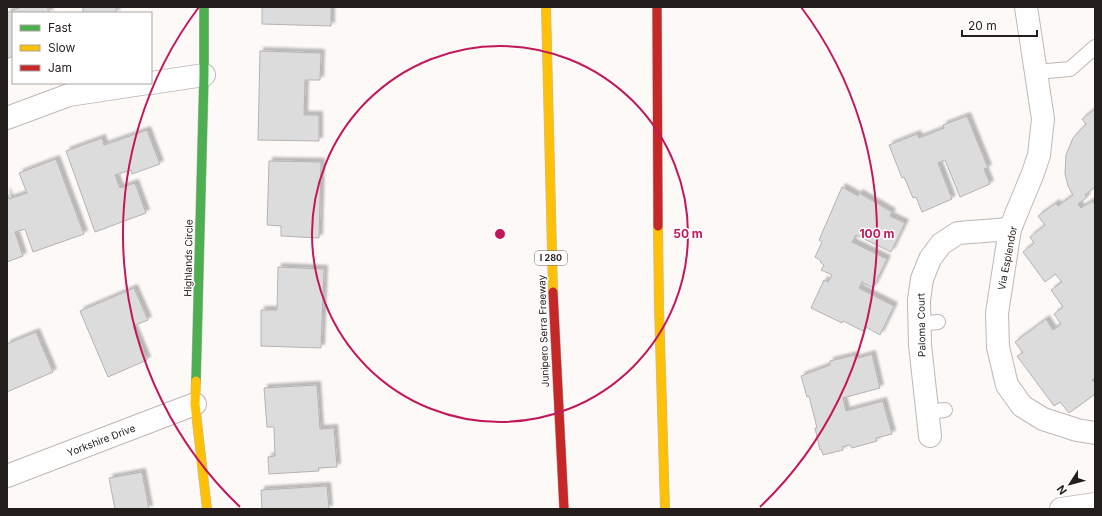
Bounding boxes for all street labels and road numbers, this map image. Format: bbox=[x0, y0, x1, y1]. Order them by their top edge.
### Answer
street label: Highlands Circle bbox=[181, 219, 195, 297]
street label: Via Esplendor bbox=[995, 225, 1019, 291]
road number: I 280 bbox=[535, 251, 567, 265]
street label: Junipero Serra Freeway bbox=[535, 274, 551, 387]
street label: Paloma Court bbox=[914, 292, 928, 357]
street label: Yorkshire Drive bbox=[65, 421, 137, 459]

